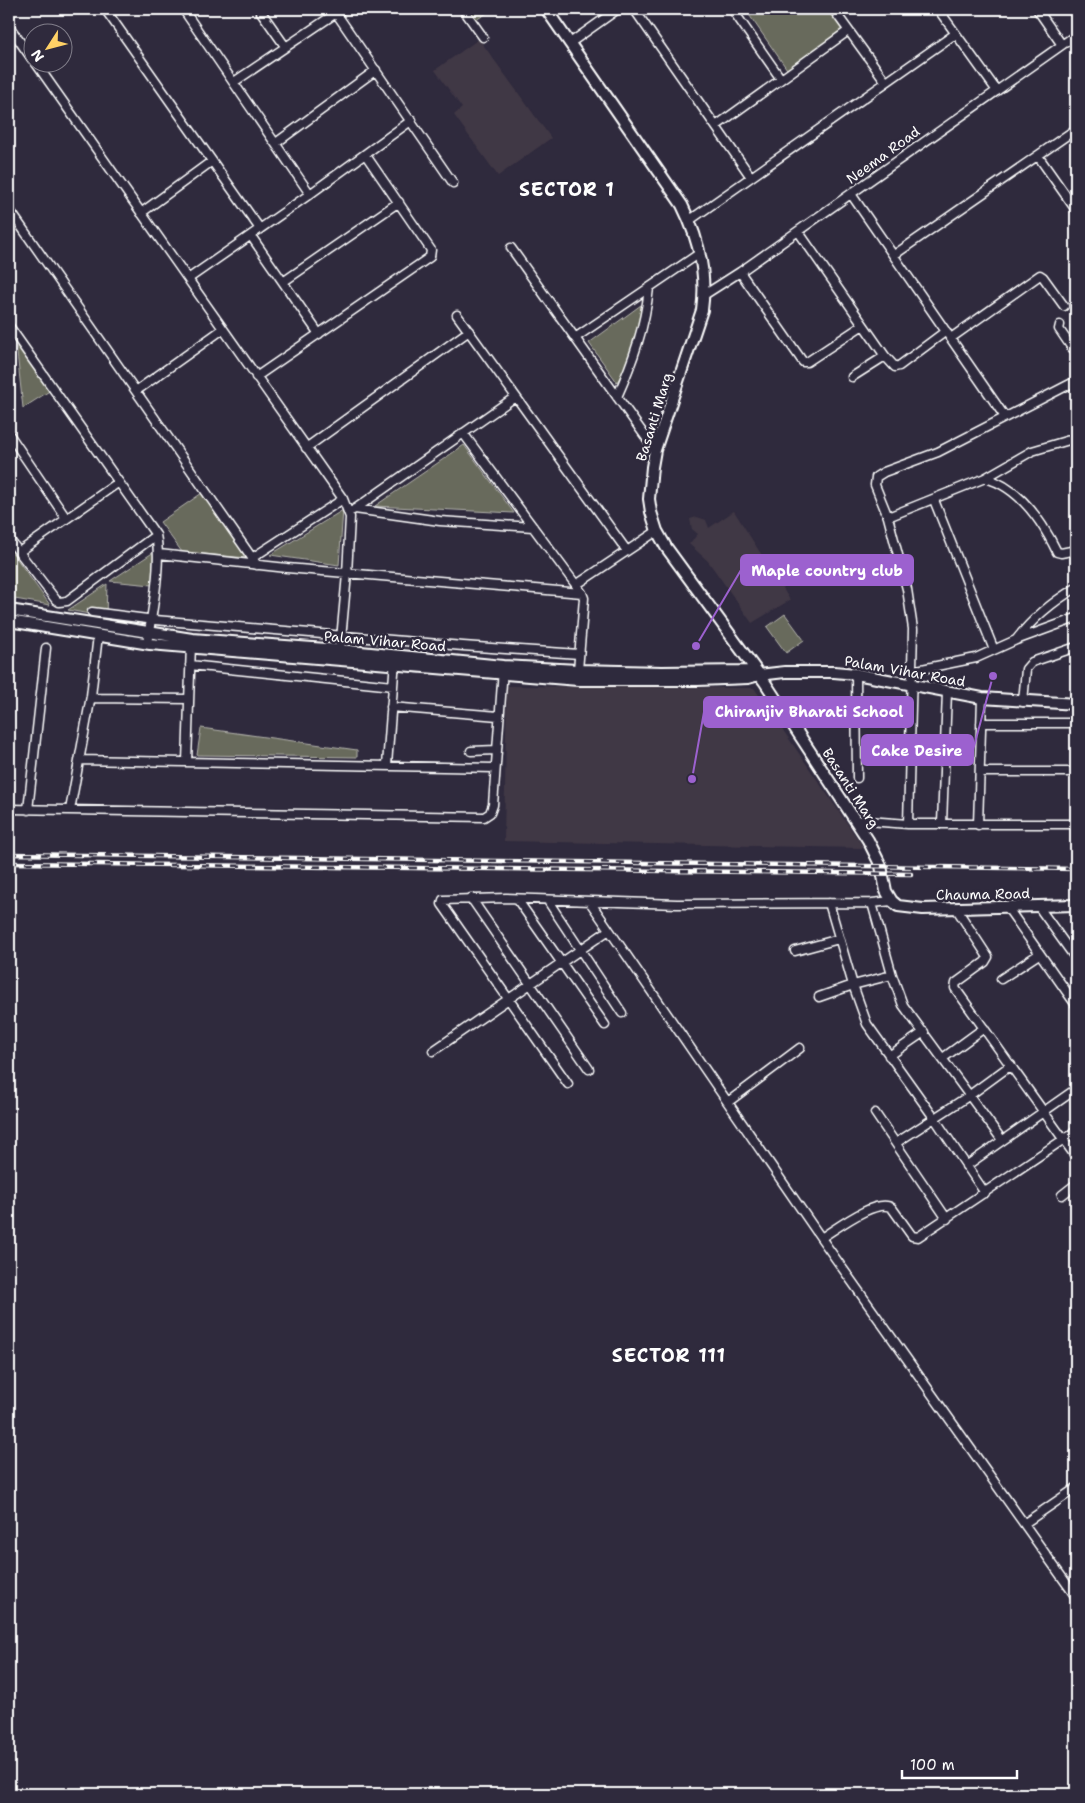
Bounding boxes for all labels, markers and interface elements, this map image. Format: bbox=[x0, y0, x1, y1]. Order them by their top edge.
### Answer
north arrow bbox=[22, 22, 72, 72]
text: N bbox=[27, 46, 48, 65]
street label: Neema Road bbox=[843, 122, 923, 188]
district label: SECTOR 1 bbox=[519, 177, 615, 202]
street label: Basanti Marg bbox=[632, 371, 676, 463]
callout: Maple country club bbox=[741, 555, 913, 585]
text: Maple country club bbox=[751, 561, 903, 581]
street label: Palam Vihar Road bbox=[323, 627, 447, 655]
street label: Palam Vihar Road bbox=[843, 651, 967, 691]
callout: Chiranjiv Bharati School bbox=[704, 697, 913, 727]
text: Chiranjiv Bharati School bbox=[715, 702, 903, 722]
callout: Cake Desire bbox=[862, 735, 973, 765]
text: Cake Desire bbox=[871, 741, 963, 761]
street label: Basanti Marg bbox=[818, 745, 884, 831]
street label: Chauma Road bbox=[936, 884, 1030, 904]
district label: SECTOR 111 bbox=[612, 1343, 726, 1368]
scale bar bbox=[902, 1748, 1018, 1780]
text: 100 m bbox=[910, 1755, 955, 1775]

